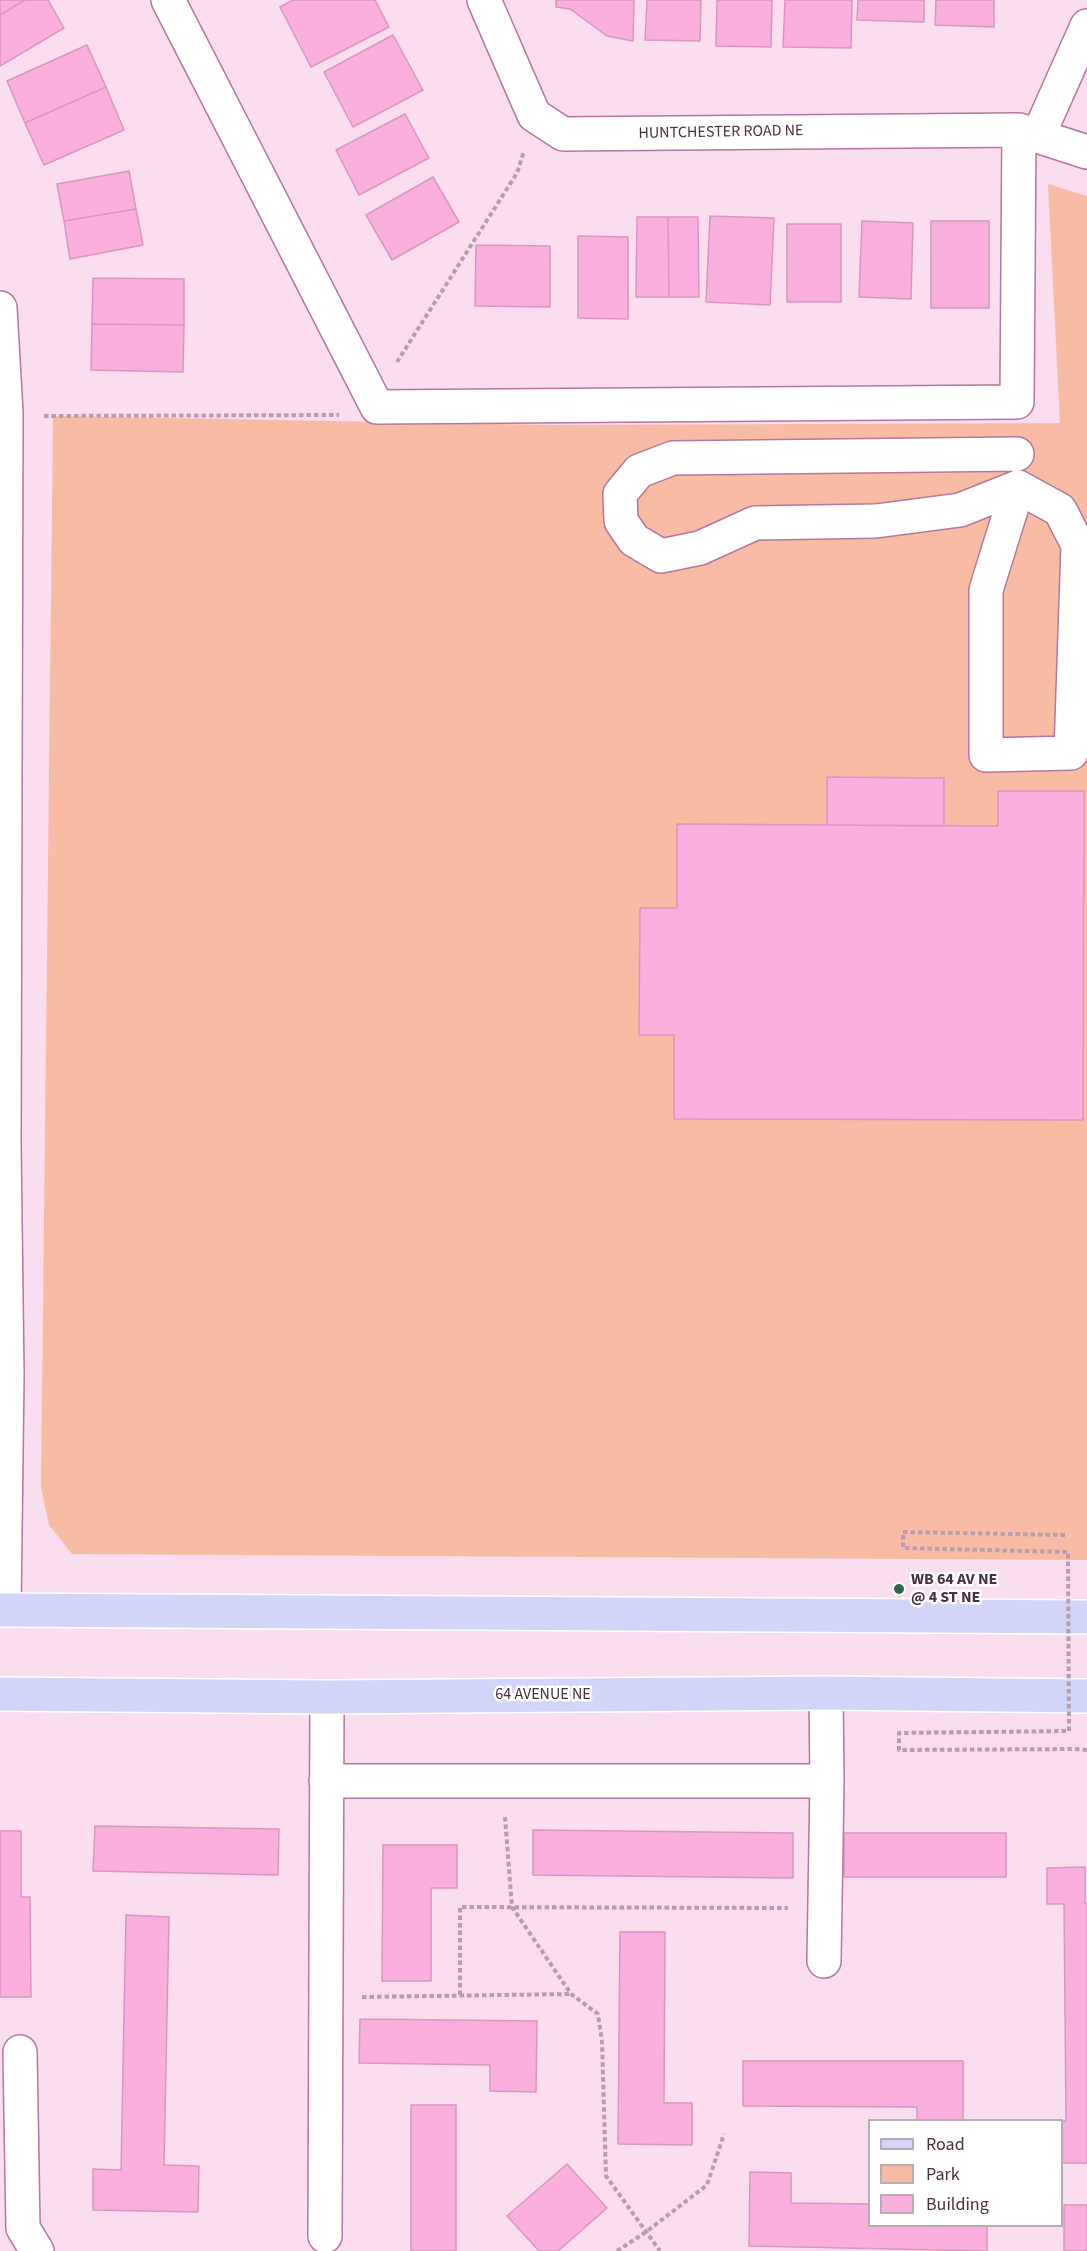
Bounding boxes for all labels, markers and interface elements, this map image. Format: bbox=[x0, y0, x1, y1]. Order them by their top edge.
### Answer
street label: HUNTCHESTER ROAD NE bbox=[638, 122, 804, 144]
place label: WB 64 AV NE @ 4 ST NE bbox=[911, 1570, 997, 1608]
marker: WB 64 AV NE @ 4 ST NE bbox=[892, 1582, 906, 1596]
street label: 64 AVENUE NE bbox=[495, 1685, 591, 1705]
legend bbox=[868, 2119, 1063, 2227]
text: Road bbox=[926, 2132, 965, 2157]
text: Park bbox=[926, 2162, 960, 2187]
text: Building bbox=[926, 2192, 989, 2217]

